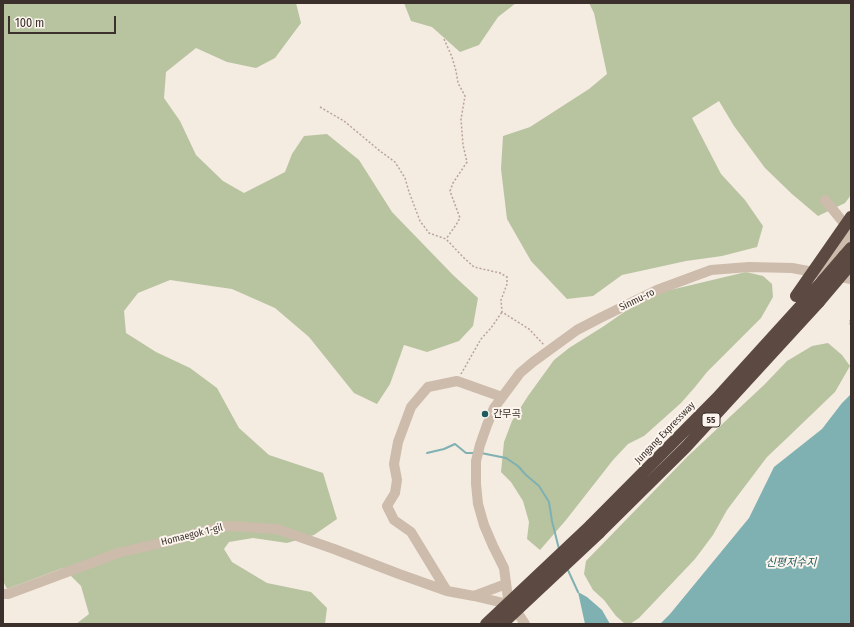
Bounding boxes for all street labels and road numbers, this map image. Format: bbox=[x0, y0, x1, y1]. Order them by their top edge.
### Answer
street label: Sinmu-ro bbox=[617, 286, 657, 314]
street label: Jungang Expressway bbox=[632, 400, 698, 466]
road number: 55 bbox=[702, 413, 720, 427]
street label: Homaegok 1-gil bbox=[160, 522, 224, 548]

